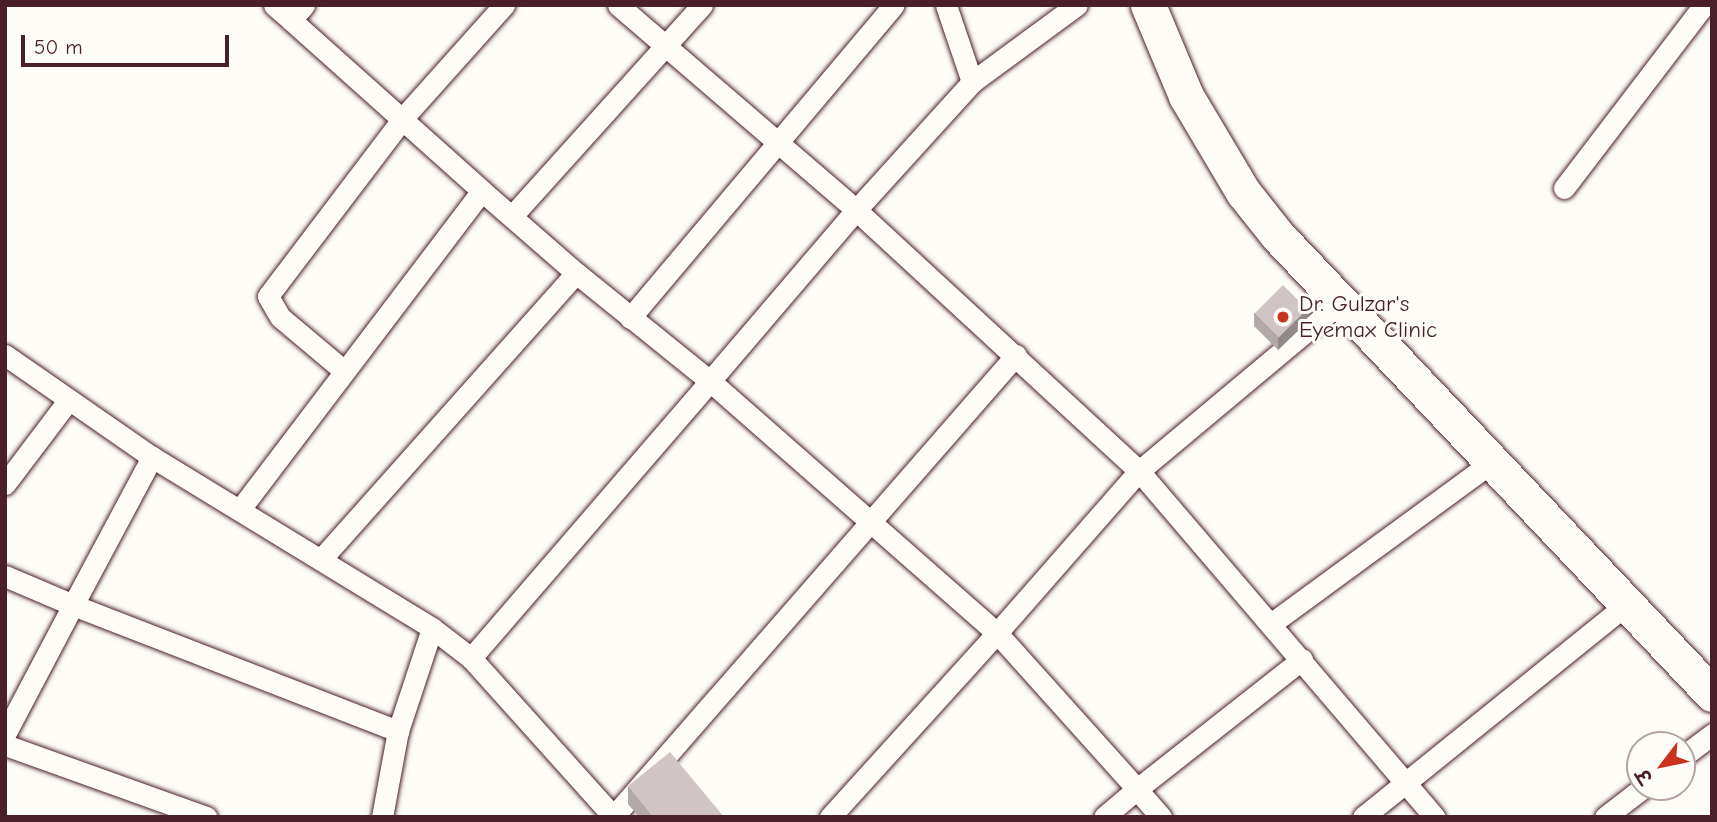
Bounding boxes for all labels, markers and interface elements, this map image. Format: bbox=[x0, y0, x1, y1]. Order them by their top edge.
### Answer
scale bar bbox=[24, 21, 233, 65]
text: 50 m bbox=[34, 35, 83, 59]
place label: Dr. Gulzar's Eyemax Clinic bbox=[1299, 290, 1437, 344]
marker: Dr. Gulzar's Eyemax Clinic bbox=[1273, 307, 1293, 327]
north arrow bbox=[1626, 731, 1696, 801]
text: उ bbox=[1632, 765, 1658, 787]

